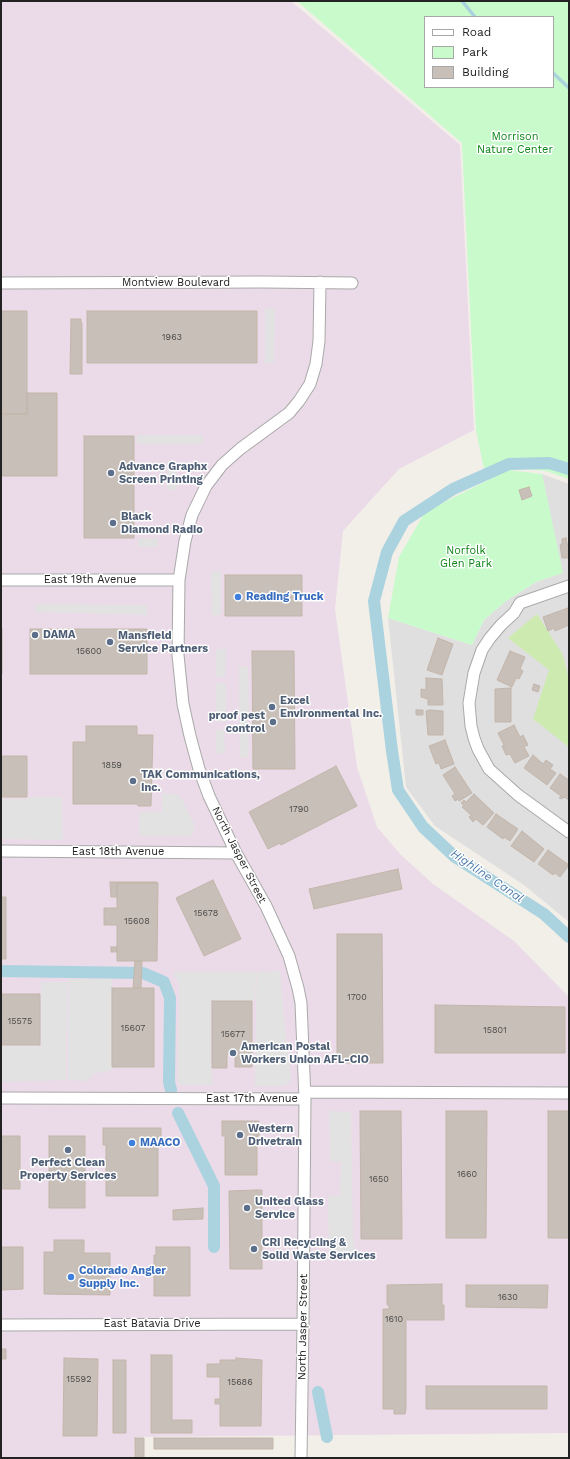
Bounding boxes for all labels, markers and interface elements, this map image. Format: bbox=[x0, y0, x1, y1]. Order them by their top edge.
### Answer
legend bbox=[424, 16, 554, 88]
text: Road bbox=[462, 25, 491, 39]
text: Park bbox=[462, 45, 488, 59]
text: Building bbox=[462, 65, 509, 79]
park label: Morrison Nature Center bbox=[477, 130, 553, 156]
street label: Montview Boulevard bbox=[122, 276, 230, 290]
house number: 1963 bbox=[162, 332, 182, 342]
place label: Advance Graphx Screen Printing bbox=[119, 460, 207, 486]
marker: Advance Graphx Screen Printing bbox=[106, 468, 116, 478]
place label: Black Diamond Radio bbox=[121, 510, 203, 536]
marker: Black Diamond Radio bbox=[108, 518, 118, 528]
park label: Norfolk Glen Park bbox=[440, 544, 492, 570]
street label: East 19th Avenue bbox=[44, 573, 136, 587]
place label: Reading Truck bbox=[246, 590, 324, 604]
marker: Reading Truck bbox=[233, 592, 243, 602]
place label: DAMA bbox=[43, 628, 76, 642]
place label: Mansfield Service Partners bbox=[118, 629, 208, 655]
marker: DAMA bbox=[30, 630, 40, 640]
marker: Mansfield Service Partners bbox=[105, 637, 115, 647]
house number: 15600 bbox=[76, 646, 102, 656]
place label: Excel Environmental Inc. bbox=[280, 694, 382, 720]
marker: Excel Environmental Inc. bbox=[267, 702, 277, 712]
place label: proof pest control bbox=[209, 709, 265, 735]
marker: proof pest control bbox=[268, 717, 278, 727]
house number: 1859 bbox=[102, 760, 122, 770]
place label: TAK Communications, Inc. bbox=[141, 768, 260, 794]
marker: TAK Communications, Inc. bbox=[128, 776, 138, 786]
house number: 1790 bbox=[289, 804, 309, 814]
street label: North Jasper Street bbox=[209, 805, 269, 905]
street label: East 18th Avenue bbox=[72, 845, 164, 859]
water label: Highline Canal bbox=[448, 846, 526, 906]
house number: 15678 bbox=[194, 908, 218, 918]
house number: 15608 bbox=[124, 916, 150, 926]
house number: 1700 bbox=[347, 992, 367, 1002]
house number: 15575 bbox=[8, 1016, 32, 1026]
house number: 15607 bbox=[121, 1023, 145, 1033]
house number: 15801 bbox=[483, 1025, 507, 1035]
house number: 15677 bbox=[221, 1029, 245, 1039]
place label: American Postal Workers Union AFL-CIO bbox=[241, 1040, 369, 1066]
marker: American Postal Workers Union AFL-CIO bbox=[228, 1048, 238, 1058]
street label: East 17th Avenue bbox=[206, 1092, 298, 1106]
place label: Western Drivetrain bbox=[248, 1122, 302, 1148]
marker: Western Drivetrain bbox=[235, 1130, 245, 1140]
place label: MAACO bbox=[140, 1136, 180, 1150]
marker: MAACO bbox=[127, 1138, 137, 1148]
marker: Perfect Clean Property Services bbox=[63, 1145, 73, 1155]
place label: Perfect Clean Property Services bbox=[20, 1156, 116, 1182]
house number: 1660 bbox=[457, 1169, 477, 1179]
house number: 1650 bbox=[369, 1174, 389, 1184]
place label: United Glass Service bbox=[255, 1195, 324, 1221]
marker: United Glass Service bbox=[242, 1203, 252, 1213]
place label: CRI Recycling & Solid Waste Services bbox=[262, 1236, 376, 1262]
marker: CRI Recycling & Solid Waste Services bbox=[249, 1244, 259, 1254]
place label: Colorado Angler Supply Inc. bbox=[79, 1264, 166, 1290]
marker: Colorado Angler Supply Inc. bbox=[66, 1272, 76, 1282]
street label: North Jasper Street bbox=[295, 1274, 311, 1380]
house number: 1630 bbox=[498, 1292, 518, 1302]
house number: 1610 bbox=[385, 1314, 403, 1324]
street label: East Batavia Drive bbox=[103, 1317, 201, 1331]
house number: 15592 bbox=[67, 1374, 91, 1384]
house number: 15686 bbox=[227, 1377, 253, 1387]

